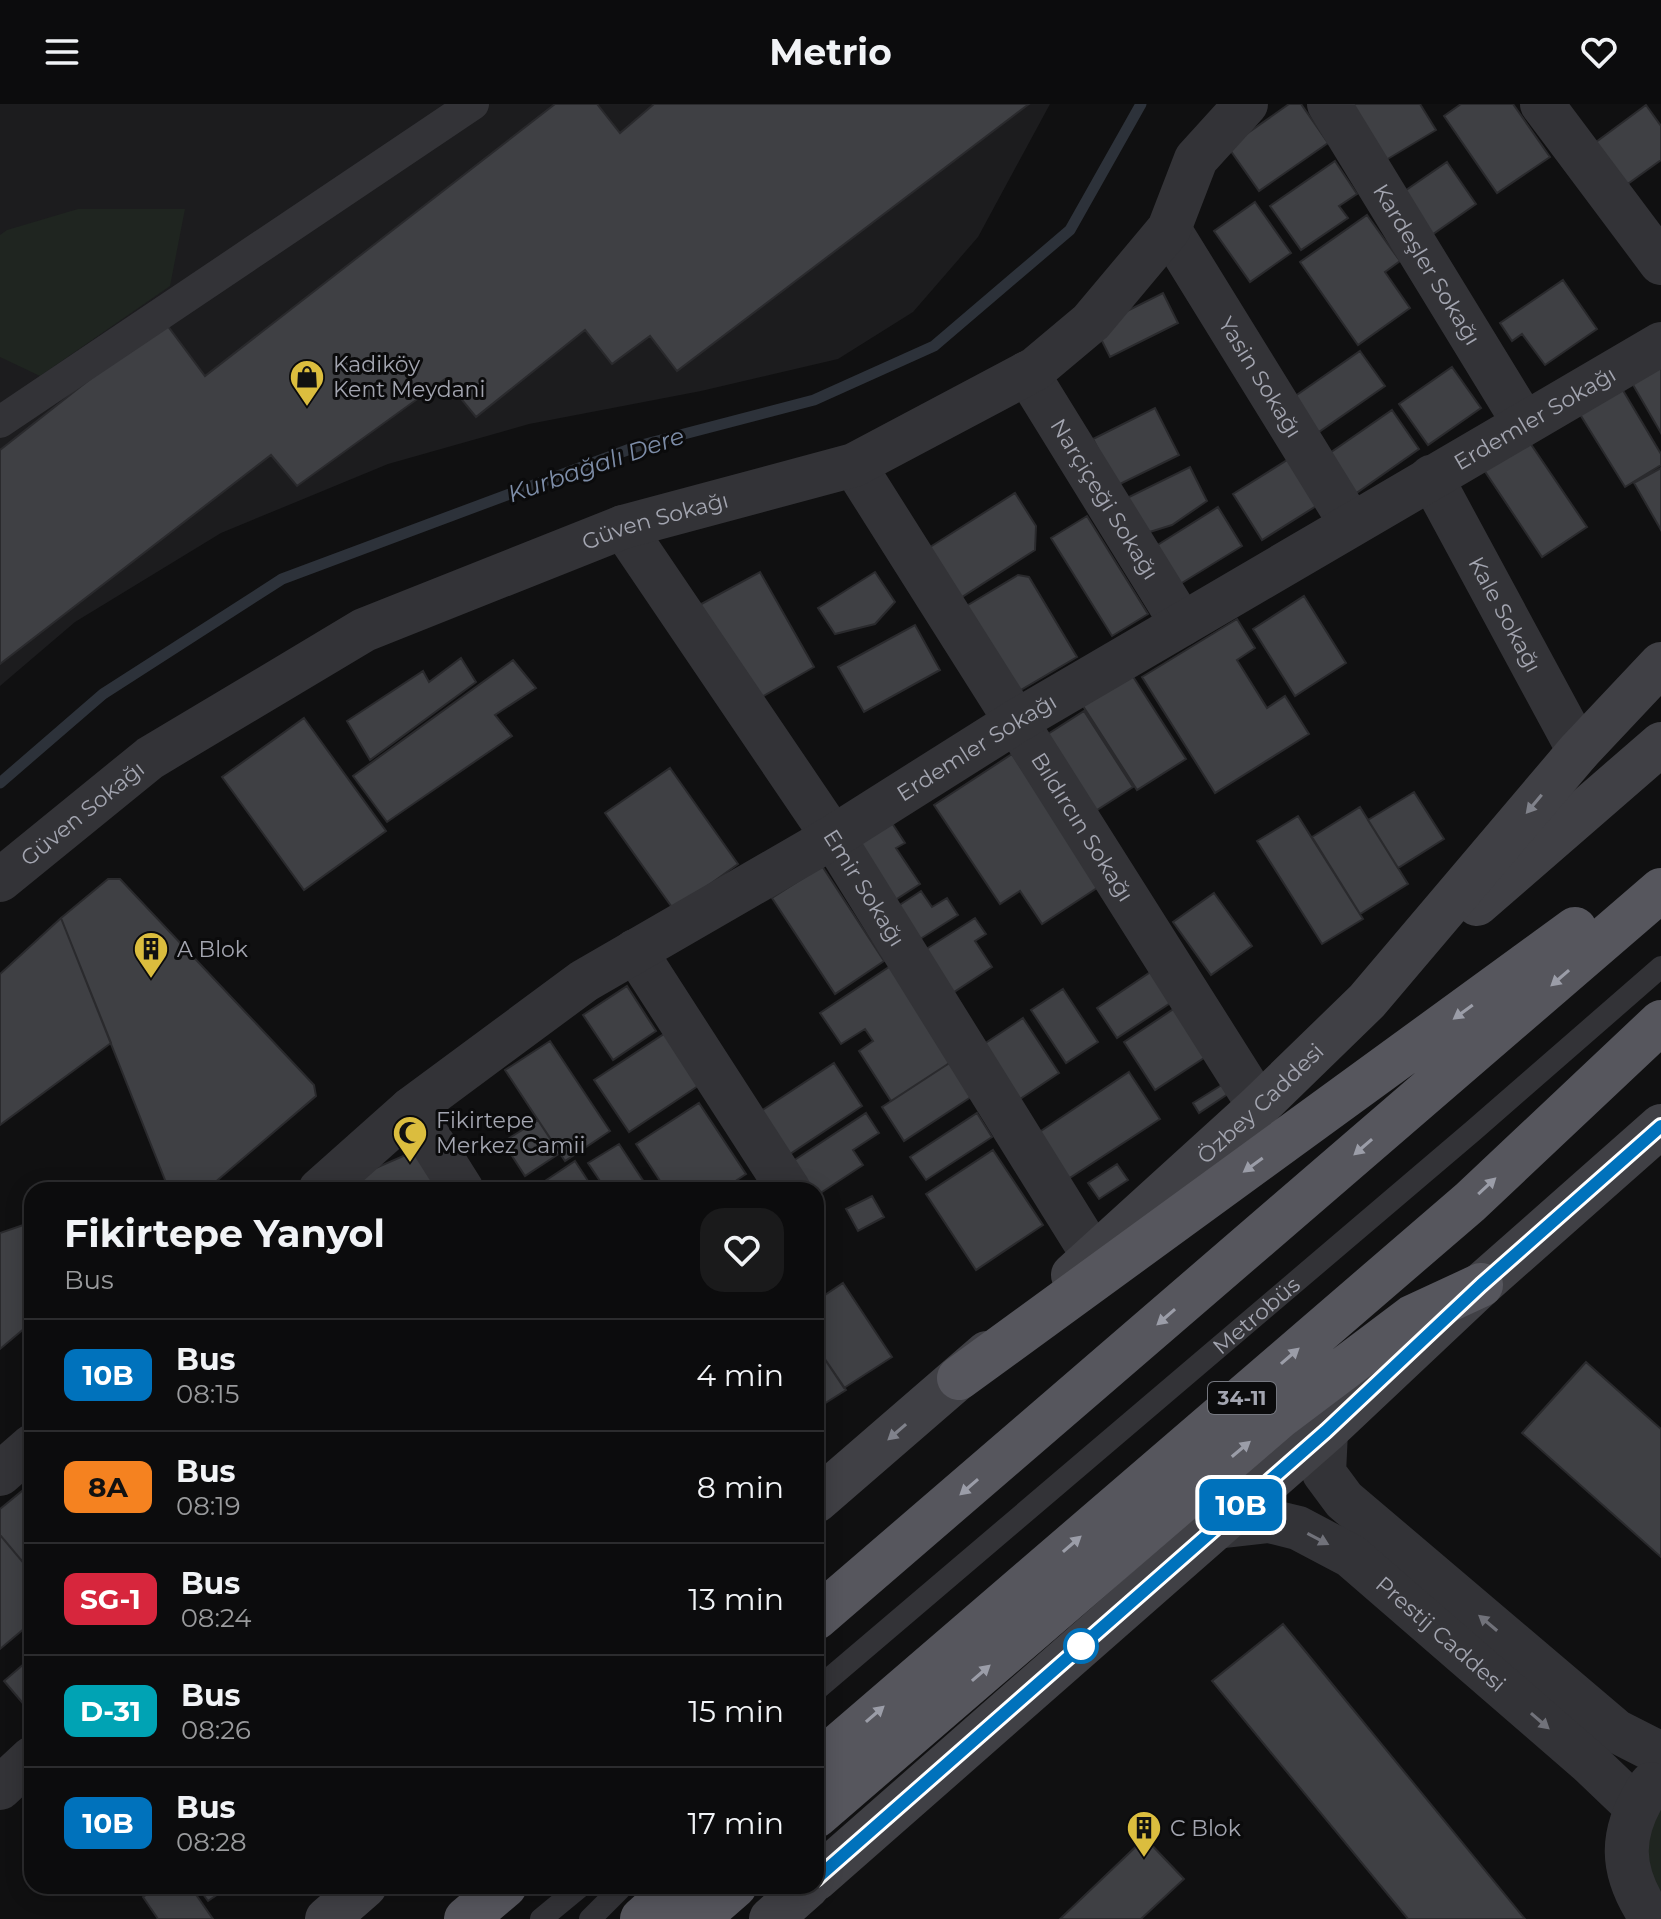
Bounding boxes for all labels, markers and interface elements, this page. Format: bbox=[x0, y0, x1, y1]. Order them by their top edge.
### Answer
icon: menu bbox=[40, 30, 84, 74]
text: Metrio bbox=[769, 30, 892, 74]
icon: heart bbox=[1577, 30, 1621, 74]
street label: Kardeşler Sokağı bbox=[1367, 179, 1486, 350]
street label: Yasin Sokağı bbox=[1212, 312, 1307, 443]
place label: Kadiköy Kent Meydani bbox=[333, 351, 485, 403]
shop icon: Kadiköy Kent Meydani bbox=[288, 358, 326, 408]
street label: Erdemler Sokağı bbox=[1449, 361, 1621, 476]
street label: Narçiçeği Sokağı bbox=[1044, 414, 1164, 585]
water label: Kurbağalı Dere bbox=[504, 421, 688, 508]
street label: Güven Sokağı bbox=[578, 486, 731, 556]
street label: Kale Sokağı bbox=[1463, 552, 1547, 677]
street label: Erdemler Sokağı bbox=[892, 688, 1061, 807]
street label: Bıldırcın Sokağı bbox=[1025, 748, 1139, 907]
street label: Güven Sokağı bbox=[15, 755, 150, 872]
one-way arrow bbox=[1526, 794, 1543, 814]
street label: Emir Sokağı bbox=[817, 824, 911, 951]
building icon: A Blok bbox=[132, 930, 170, 980]
place label: A Blok bbox=[177, 936, 249, 963]
one-way arrow bbox=[1550, 968, 1569, 986]
one-way arrow bbox=[1452, 1004, 1473, 1019]
street label: Özbey Caddesi bbox=[1192, 1038, 1329, 1170]
place label: Fikirtepe Merkez Camii bbox=[436, 1107, 585, 1159]
mosque icon: Fikirtepe Merkez Camii bbox=[391, 1114, 429, 1164]
one-way arrow bbox=[1353, 1138, 1372, 1156]
one-way arrow bbox=[1242, 1157, 1263, 1173]
one-way arrow bbox=[1477, 1177, 1496, 1195]
button: heart bbox=[700, 1208, 784, 1292]
text: Fikirtepe Yanyol bbox=[64, 1210, 385, 1257]
text: Bus bbox=[64, 1264, 114, 1296]
street label: Metrobüs bbox=[1207, 1271, 1306, 1360]
one-way arrow bbox=[1156, 1308, 1176, 1325]
text: Bus bbox=[176, 1341, 236, 1378]
one-way arrow bbox=[1281, 1348, 1300, 1366]
text: 4 min bbox=[696, 1357, 784, 1394]
text: 10B bbox=[82, 1358, 134, 1392]
text: 08:15 bbox=[176, 1378, 239, 1410]
road number: 34-11 bbox=[1208, 1382, 1276, 1414]
one-way arrow bbox=[887, 1422, 906, 1440]
one-way arrow bbox=[1231, 1441, 1251, 1458]
text: Bus bbox=[176, 1453, 236, 1490]
text: 8 min bbox=[697, 1469, 784, 1506]
text: 8A bbox=[88, 1470, 128, 1504]
one-way arrow bbox=[959, 1478, 979, 1495]
line badge: 10B bbox=[1195, 1479, 1287, 1531]
text: 10B bbox=[1215, 1488, 1267, 1522]
text: 08:19 bbox=[176, 1490, 241, 1522]
one-way arrow bbox=[1307, 1532, 1330, 1545]
one-way arrow bbox=[1062, 1536, 1082, 1553]
text: Bus bbox=[181, 1565, 240, 1602]
street label: Prestij Caddesi bbox=[1370, 1571, 1511, 1698]
text: 13 min bbox=[688, 1581, 784, 1618]
text: SG-1 bbox=[80, 1582, 141, 1616]
text: 08:24 bbox=[181, 1602, 251, 1634]
one-way arrow bbox=[1479, 1615, 1499, 1632]
unlabelled marker bbox=[1064, 1629, 1098, 1663]
one-way arrow bbox=[970, 1665, 990, 1682]
text: Bus bbox=[181, 1677, 241, 1714]
text: 15 min bbox=[688, 1693, 784, 1730]
text: D-31 bbox=[80, 1694, 141, 1728]
one-way arrow bbox=[864, 1706, 884, 1723]
one-way arrow bbox=[1531, 1711, 1550, 1729]
text: 08:26 bbox=[181, 1714, 251, 1746]
text: Bus bbox=[176, 1789, 236, 1826]
text: 17 min bbox=[687, 1805, 784, 1842]
text: 10B bbox=[82, 1806, 134, 1840]
building icon: C Blok bbox=[1125, 1809, 1163, 1859]
place label: C Blok bbox=[1170, 1815, 1242, 1842]
text: 08:28 bbox=[176, 1826, 247, 1858]

